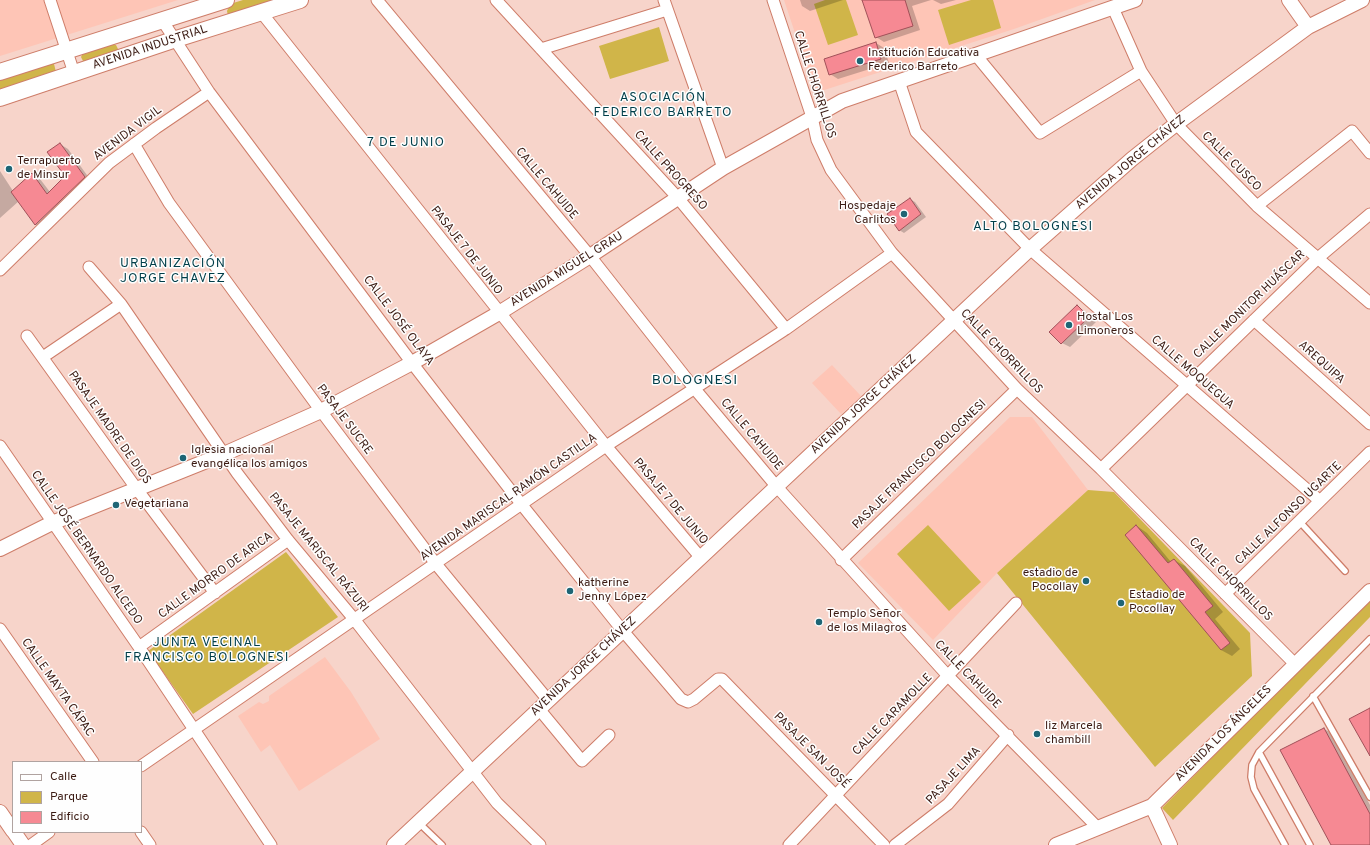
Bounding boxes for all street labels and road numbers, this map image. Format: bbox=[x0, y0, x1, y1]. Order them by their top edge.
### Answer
street label: AVENIDA INDUSTRIAL bbox=[91, 23, 209, 73]
street label: CALLE CHORRILLOS bbox=[790, 29, 838, 141]
street label: AVENIDA VIGIL bbox=[91, 104, 165, 164]
street label: AVENIDA JORGE CHÁVEZ bbox=[1073, 113, 1189, 213]
street label: CALLE PROGRESO bbox=[630, 128, 710, 214]
street label: CALLE CUSCO bbox=[1198, 129, 1264, 195]
street label: CALLE CAHUIDE bbox=[512, 145, 580, 223]
street label: PASAJE 7 DE JUNIO bbox=[427, 204, 505, 298]
street label: AVENIDA MIGUEL GRAU bbox=[508, 229, 626, 311]
street label: CALLE MONITOR HUÁSCAR bbox=[1191, 248, 1309, 362]
street label: CALLE JOSÉ OLAYA bbox=[360, 273, 436, 369]
street label: CALLE CHORRILLOS bbox=[957, 307, 1045, 397]
street label: CALLE MOQUEGUA bbox=[1148, 333, 1236, 413]
street label: AREQUIPA bbox=[1295, 338, 1347, 388]
street label: AVENIDA JORGE CHÁVEZ bbox=[808, 352, 920, 458]
street label: PASAJE MADRE DE DIOS bbox=[64, 369, 154, 487]
street label: PASAJE SUCRE bbox=[313, 382, 375, 458]
street label: CALLE CAHUIDE bbox=[717, 396, 785, 474]
street label: PASAJE FRANCISCO BOLOGNESI bbox=[850, 397, 990, 533]
street label: AVENIDA MARISCAL RAMÓN CASTILLA bbox=[418, 431, 600, 565]
street label: PASAJE 7 DE JUNIO bbox=[630, 456, 710, 548]
street label: CALLE ALFONSO UGARTE bbox=[1233, 459, 1345, 569]
street label: CALLE JOSÉ BERNARDO ALCEDO bbox=[27, 468, 145, 628]
street label: PASAJE MARISCAL RÁZURI bbox=[265, 490, 371, 616]
street label: CALLE MORRO DE ARICA bbox=[156, 530, 276, 622]
street label: CALLE CHORRILLOS bbox=[1185, 535, 1275, 625]
street label: AVENIDA JORGE CHÁVEZ bbox=[528, 614, 640, 720]
street label: CALLE MAYTA CÁPAC bbox=[18, 636, 96, 740]
street label: CALLE CAHUIDE bbox=[931, 638, 1003, 712]
street label: CALLE CARAMOLLE bbox=[850, 671, 936, 759]
street label: AVENIDA LOS ÁNGELES bbox=[1173, 683, 1275, 785]
street label: PASAJE SAN JOSÉ bbox=[770, 710, 852, 792]
street label: PASAJE LIMA bbox=[924, 744, 984, 808]

